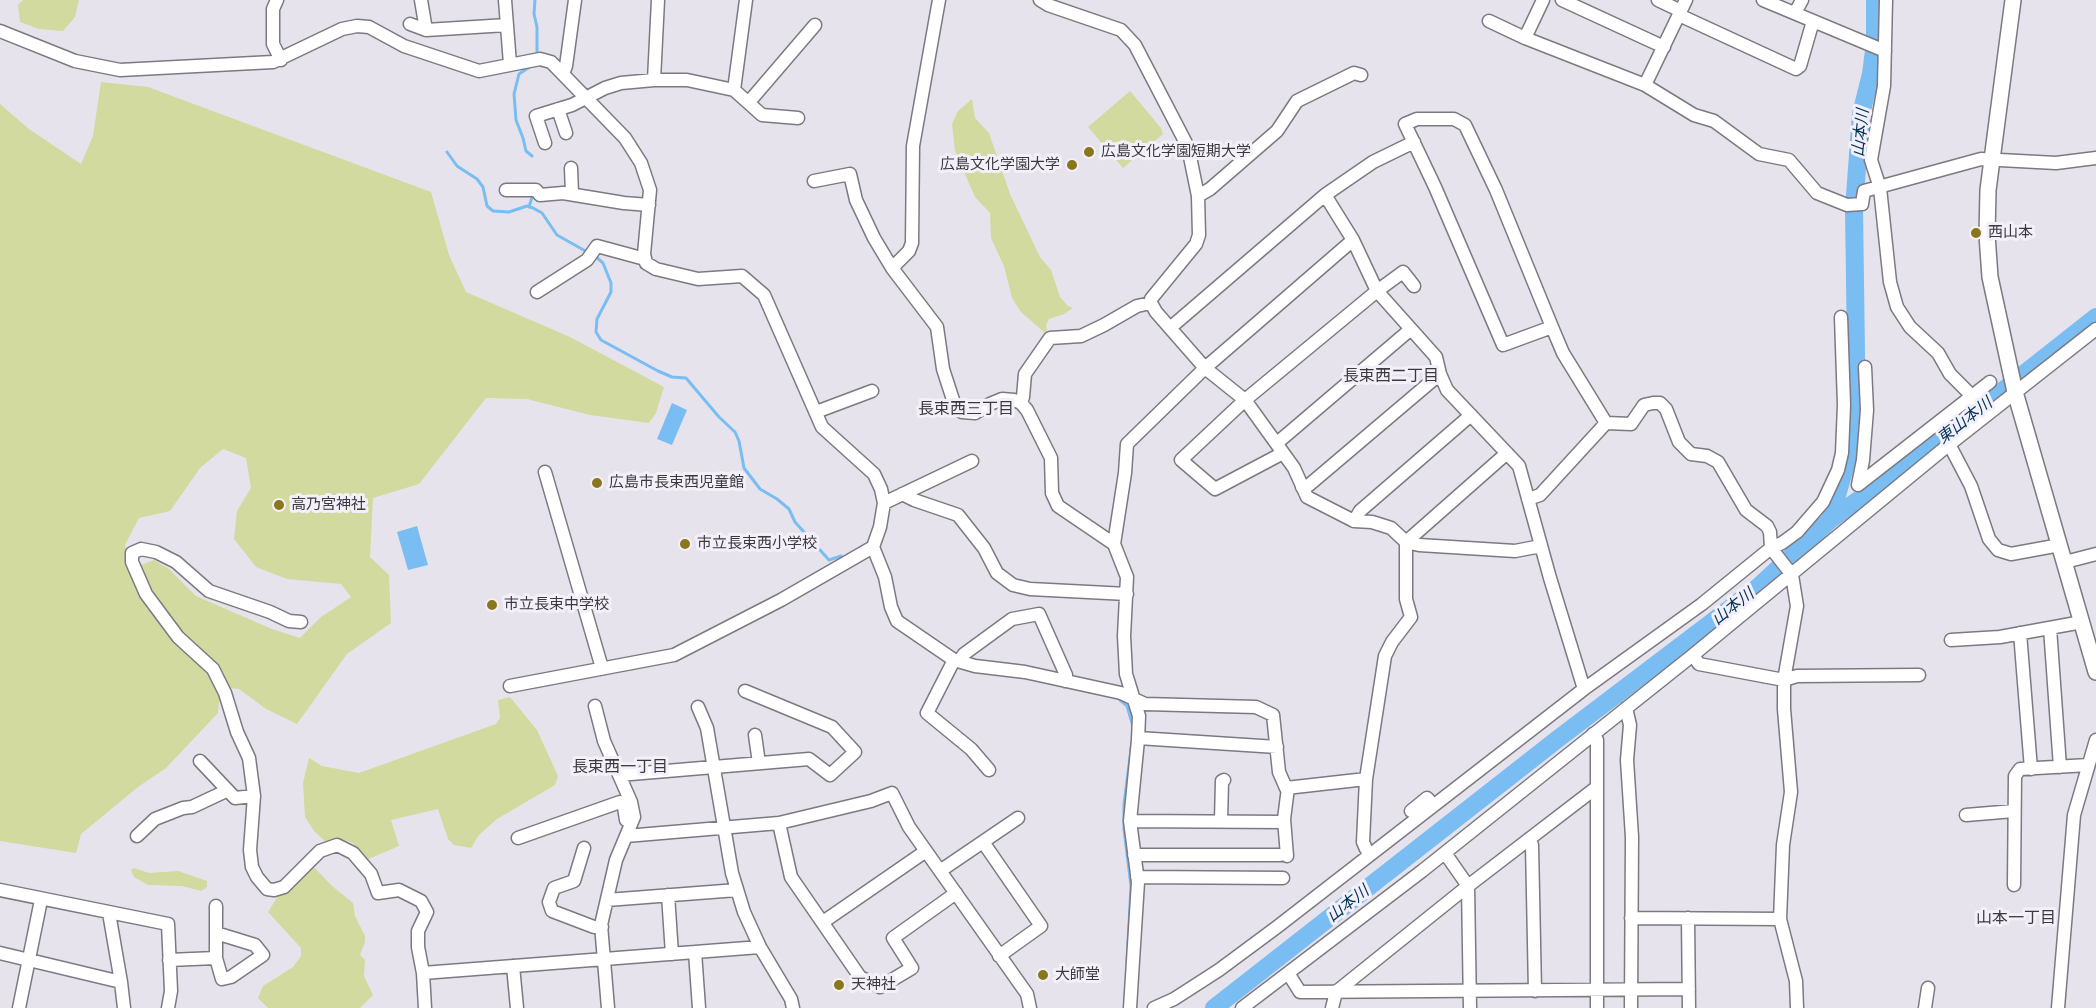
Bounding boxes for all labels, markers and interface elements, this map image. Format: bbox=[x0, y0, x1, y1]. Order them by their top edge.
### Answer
water label: 山本川 bbox=[1849, 108, 1873, 158]
place label: 広島文化学園短期大学 bbox=[1101, 143, 1251, 161]
marker: 広島文化学園短期大学 bbox=[1082, 145, 1096, 159]
place label: 広島文化学園大学 bbox=[940, 156, 1060, 174]
marker: 広島文化学園大学 bbox=[1065, 158, 1079, 172]
place label: 西山本 bbox=[1988, 224, 2033, 242]
marker: 西山本 bbox=[1969, 226, 1983, 240]
district label: 長束西二丁目 bbox=[1343, 366, 1439, 386]
water label: 東山本川 bbox=[1934, 394, 1996, 448]
district label: 長束西三丁目 bbox=[918, 399, 1014, 419]
place label: 広島市長束西児童館 bbox=[609, 474, 744, 492]
marker: 広島市長束西児童館 bbox=[590, 476, 604, 490]
place label: 高乃宮神社 bbox=[291, 496, 366, 514]
marker: 高乃宮神社 bbox=[272, 498, 286, 512]
place label: 市立長束西小学校 bbox=[697, 535, 817, 553]
marker: 市立長束西小学校 bbox=[678, 537, 692, 551]
water label: 山本川 bbox=[1708, 585, 1758, 629]
place label: 市立長束中学校 bbox=[504, 596, 609, 614]
marker: 市立長束中学校 bbox=[485, 598, 499, 612]
district label: 長束西一丁目 bbox=[572, 757, 668, 777]
water label: 山本川 bbox=[1323, 882, 1373, 926]
district label: 山本一丁目 bbox=[1976, 908, 2056, 928]
place label: 大師堂 bbox=[1055, 966, 1100, 984]
marker: 大師堂 bbox=[1036, 968, 1050, 982]
place label: 天神社 bbox=[851, 976, 896, 994]
marker: 天神社 bbox=[832, 978, 846, 992]

